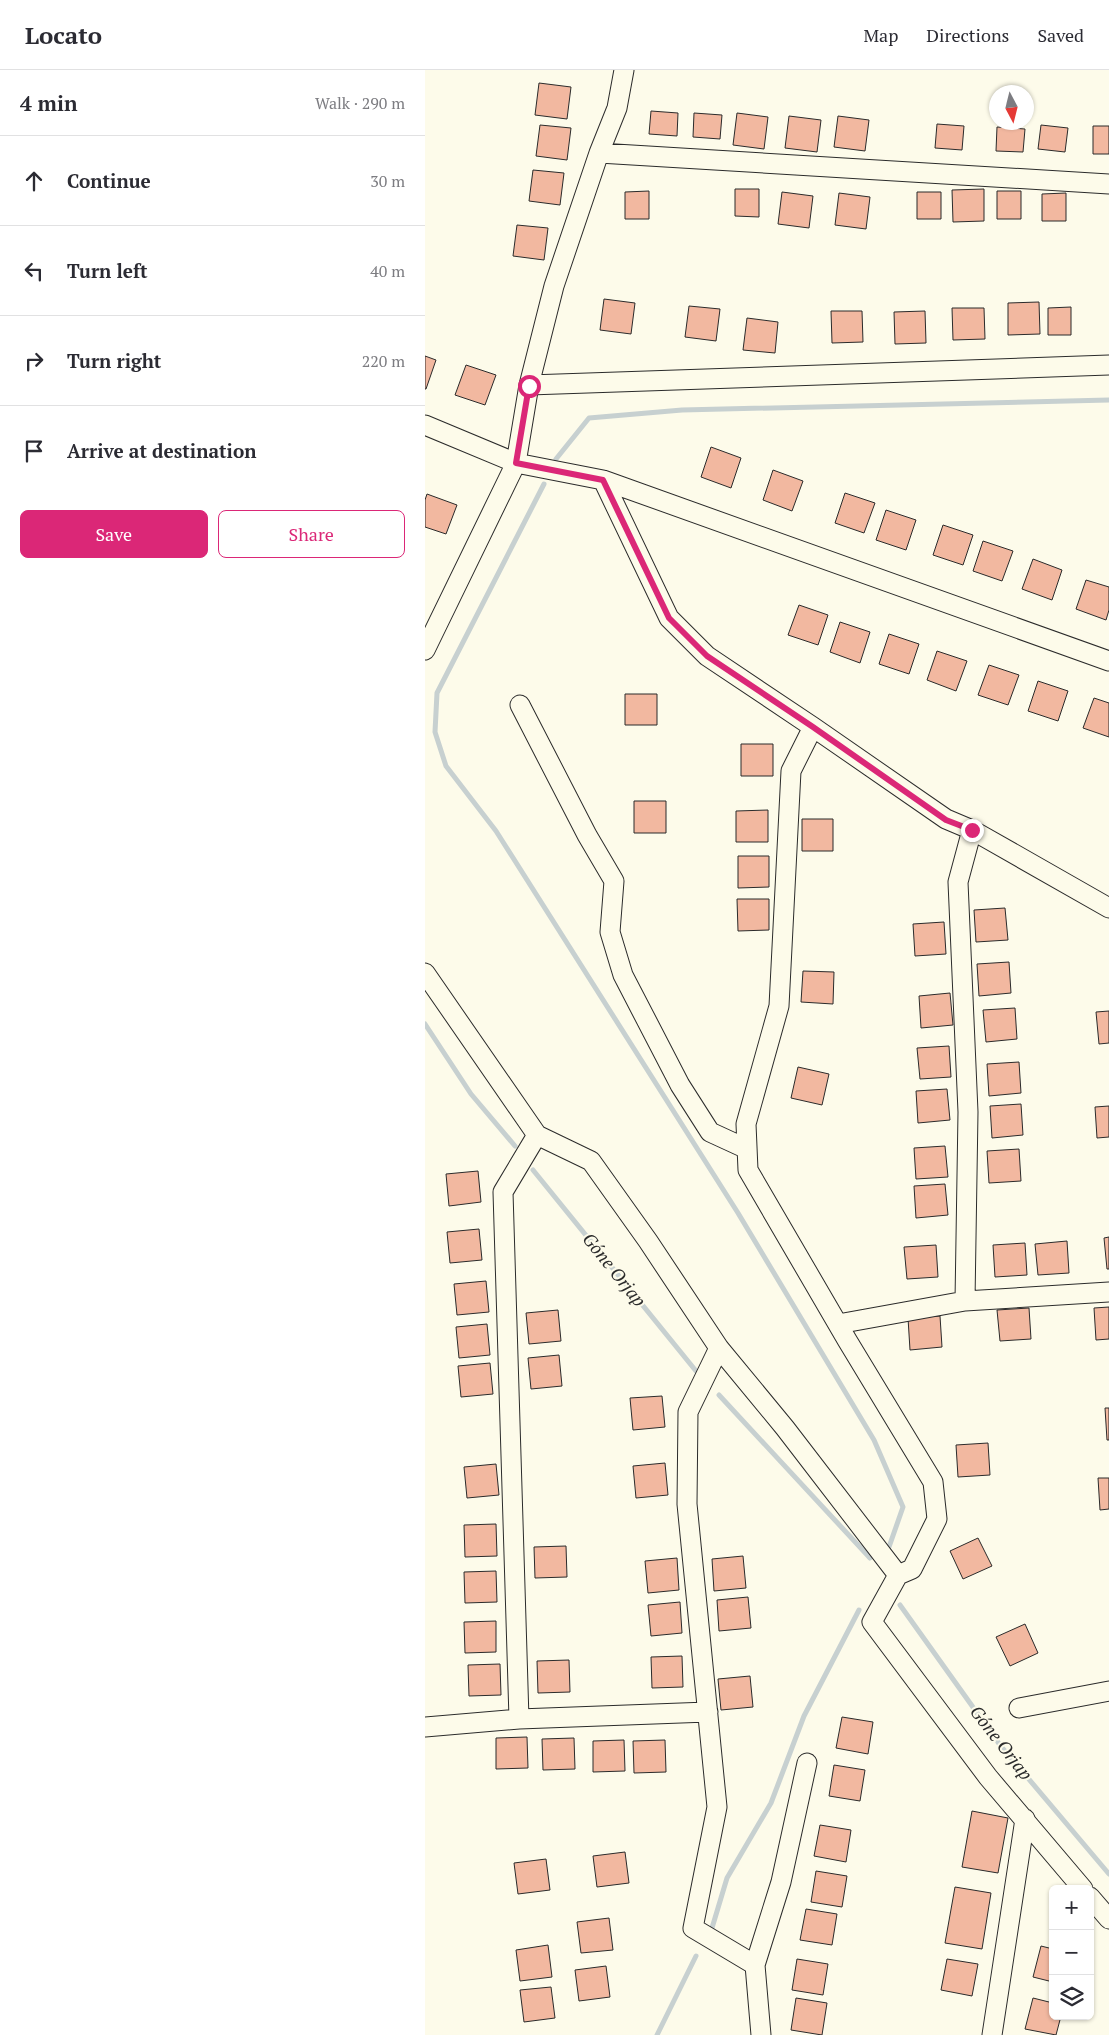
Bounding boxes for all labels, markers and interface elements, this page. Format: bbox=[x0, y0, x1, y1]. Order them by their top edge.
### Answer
text: Locato bbox=[25, 19, 102, 51]
text: Map bbox=[863, 23, 898, 47]
text: Directions bbox=[926, 23, 1009, 47]
text: Saved bbox=[1037, 23, 1084, 47]
north arrow bbox=[989, 85, 1034, 130]
text: 4 min bbox=[20, 89, 77, 117]
text: Walk · 290 m bbox=[315, 92, 405, 114]
icon: ahead bbox=[20, 167, 48, 195]
text: Continue bbox=[67, 168, 151, 193]
text: 30 m bbox=[370, 170, 405, 192]
icon: left bbox=[20, 257, 48, 285]
text: Turn left bbox=[67, 258, 148, 283]
text: 40 m bbox=[370, 260, 405, 282]
icon: right bbox=[20, 347, 48, 375]
text: Turn right bbox=[67, 348, 161, 373]
text: 220 m bbox=[362, 350, 405, 372]
route start bbox=[518, 375, 541, 398]
icon: arrive bbox=[20, 437, 48, 465]
text: Arrive at destination bbox=[67, 438, 256, 463]
button: Save bbox=[20, 510, 208, 558]
button: Share bbox=[218, 510, 405, 558]
route end bbox=[961, 819, 984, 842]
water label: Góne Orjap bbox=[578, 1227, 652, 1312]
water label: Góne Orjap bbox=[965, 1700, 1039, 1785]
map controls bbox=[1049, 1885, 1094, 2020]
button: + bbox=[1049, 1885, 1094, 1930]
button: − bbox=[1049, 1930, 1094, 1975]
button: layers bbox=[1049, 1975, 1094, 2020]

